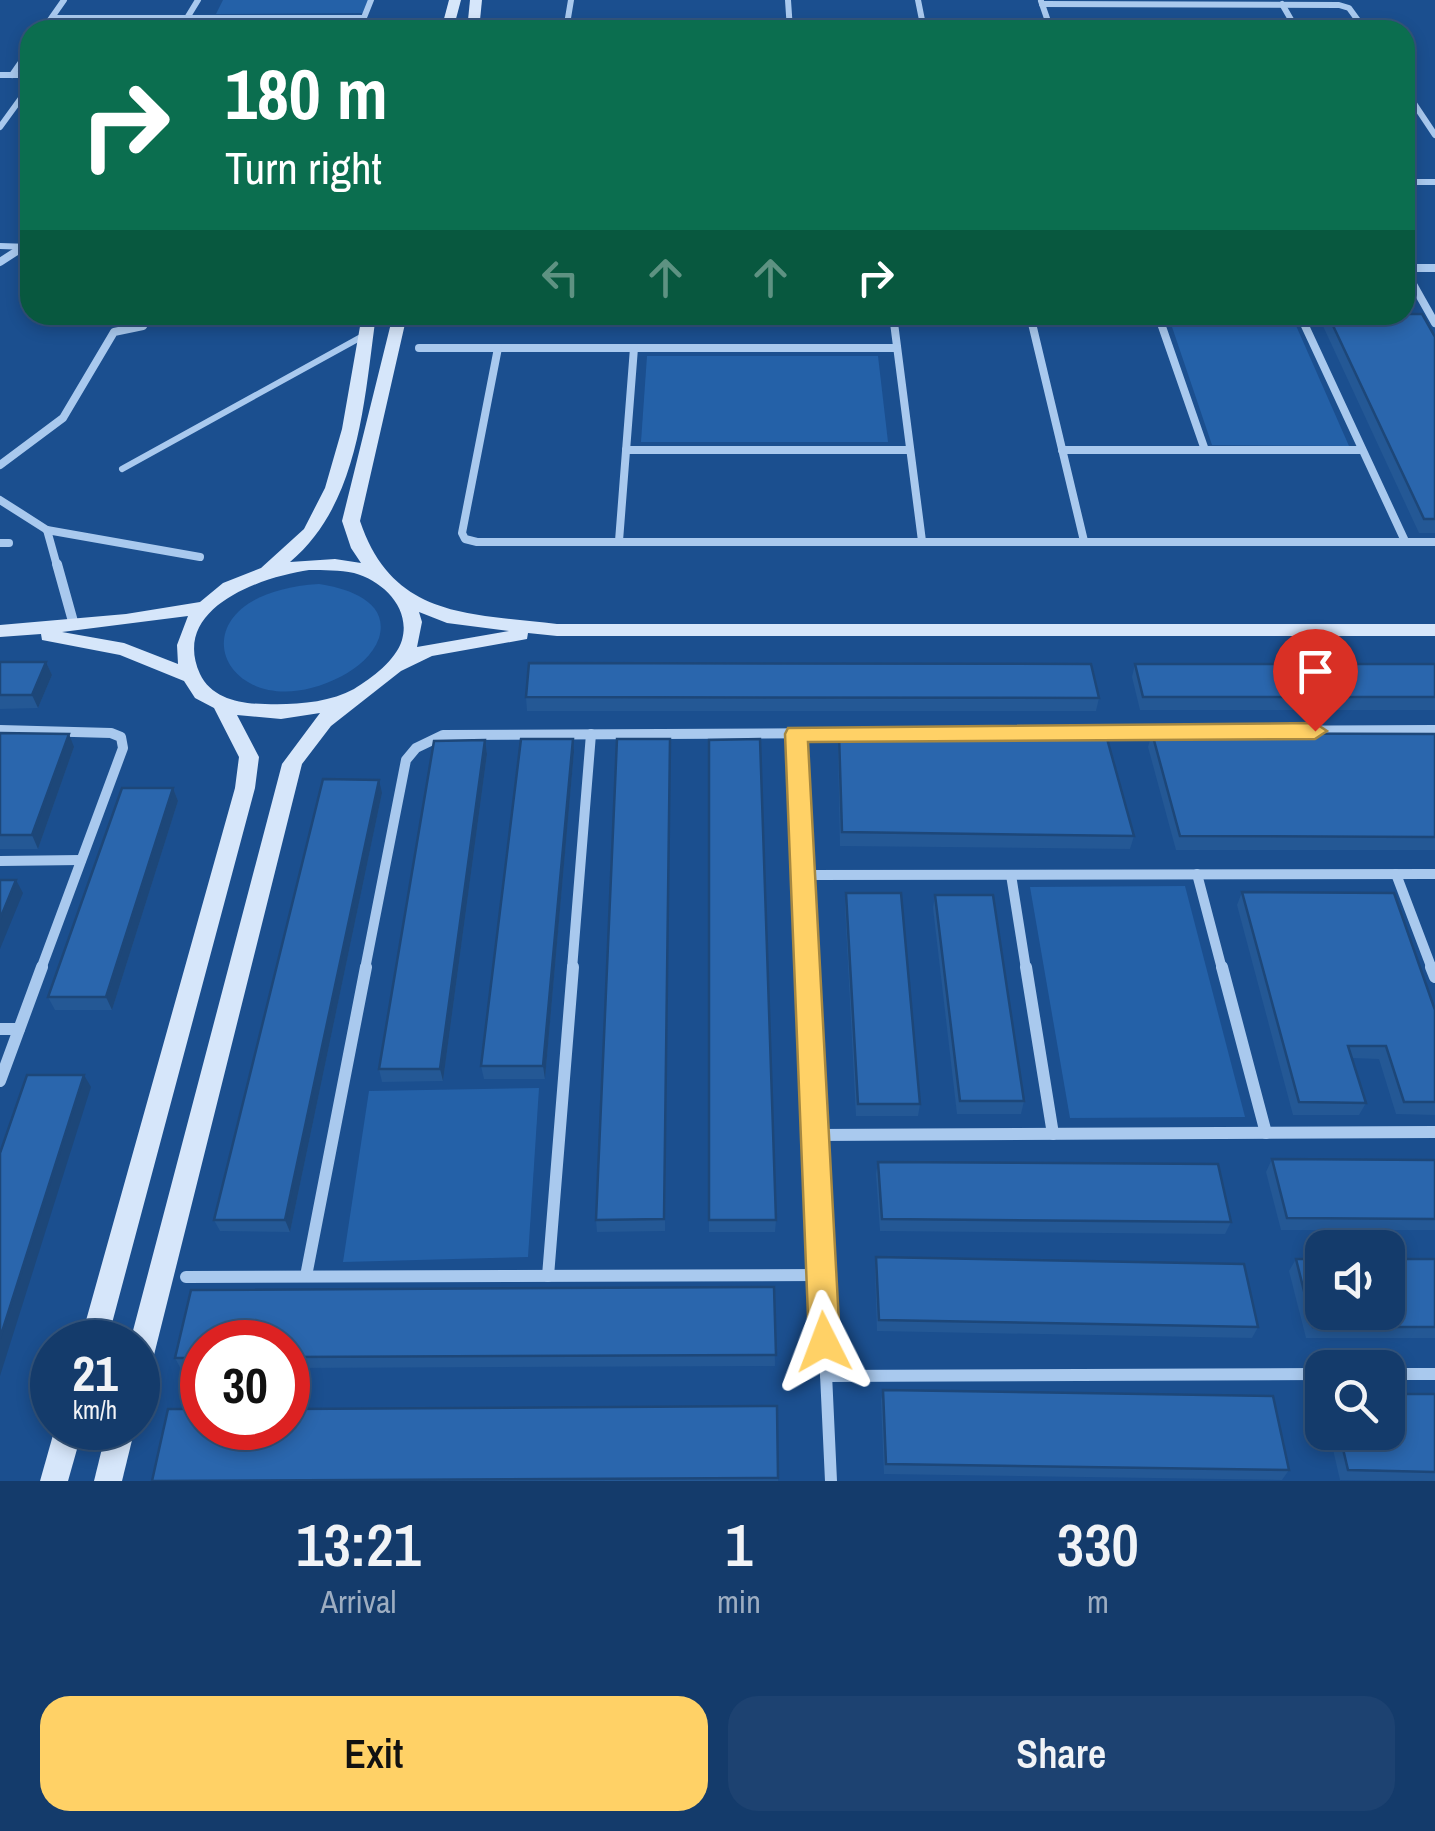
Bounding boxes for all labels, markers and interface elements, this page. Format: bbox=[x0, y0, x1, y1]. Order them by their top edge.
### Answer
text: 180 m bbox=[225, 47, 388, 141]
icon: right bbox=[60, 60, 190, 190]
text: Turn right bbox=[225, 137, 382, 198]
icon: left bbox=[533, 250, 588, 305]
icon: ahead bbox=[638, 250, 693, 305]
icon: ahead bbox=[743, 250, 798, 305]
icon: right bbox=[848, 250, 903, 305]
pin bbox=[1273, 629, 1358, 732]
icon: arrive bbox=[1288, 644, 1343, 699]
map controls bbox=[1305, 1230, 1405, 1450]
button: sound bbox=[1305, 1230, 1405, 1330]
position arrow bbox=[772, 1290, 876, 1394]
speed limit sign: 30 bbox=[180, 1320, 310, 1450]
text: 21 bbox=[72, 1339, 118, 1407]
button: search bbox=[1305, 1350, 1405, 1450]
text: km/h bbox=[73, 1393, 117, 1427]
text: 13:21 bbox=[296, 1504, 421, 1585]
text: 1 bbox=[725, 1504, 753, 1585]
text: 330 bbox=[1057, 1504, 1139, 1585]
text: Arrival bbox=[321, 1580, 396, 1623]
text: min bbox=[717, 1580, 761, 1623]
text: m bbox=[1087, 1580, 1109, 1623]
button: Exit bbox=[40, 1696, 708, 1811]
button: Share bbox=[728, 1696, 1395, 1811]

